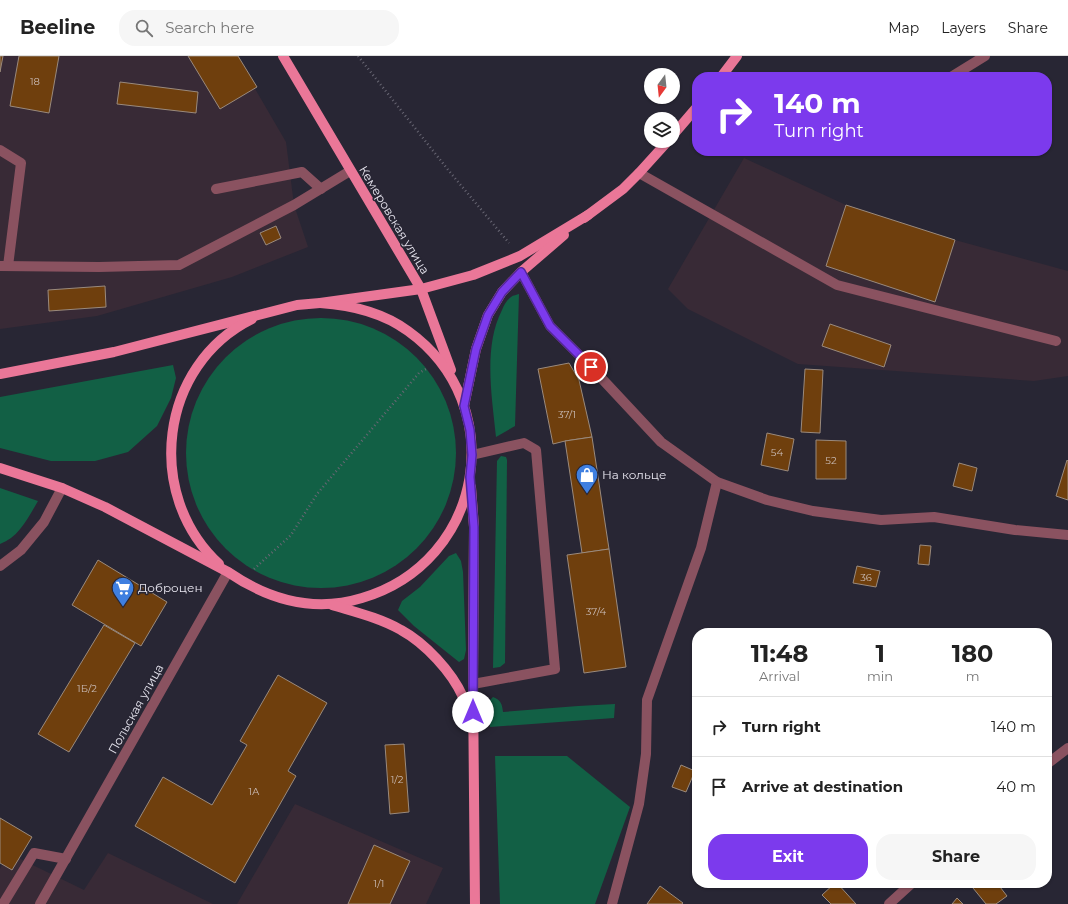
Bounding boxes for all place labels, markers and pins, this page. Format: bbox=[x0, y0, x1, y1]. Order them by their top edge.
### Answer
pin bbox=[574, 350, 608, 384]
shop icon: На кольце bbox=[574, 462, 600, 495]
place label: На кольце bbox=[602, 467, 666, 482]
supermarket icon: Доброцен bbox=[110, 575, 136, 608]
place label: Доброцен bbox=[138, 580, 202, 595]

